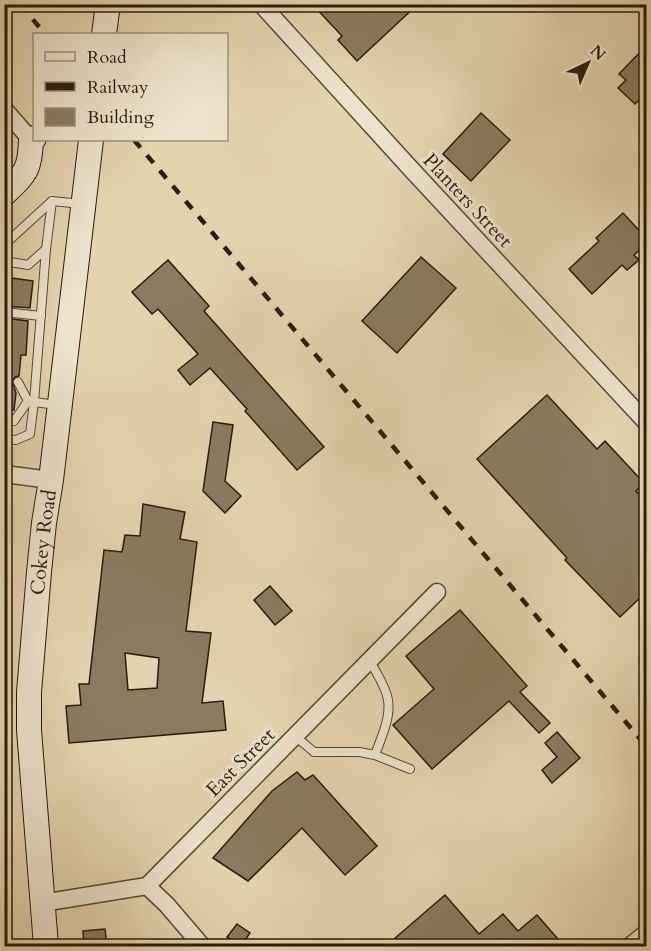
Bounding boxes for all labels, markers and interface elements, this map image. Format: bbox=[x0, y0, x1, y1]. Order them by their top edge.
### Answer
legend bbox=[33, 33, 228, 141]
north arrow bbox=[558, 33, 618, 93]
text: N bbox=[585, 40, 610, 66]
text: Road bbox=[87, 45, 127, 70]
text: Railway bbox=[87, 75, 149, 100]
text: Building bbox=[87, 105, 155, 130]
street label: Planters Street bbox=[417, 147, 519, 254]
street label: Cokey Road bbox=[24, 487, 63, 596]
street label: East Street bbox=[200, 721, 281, 803]

